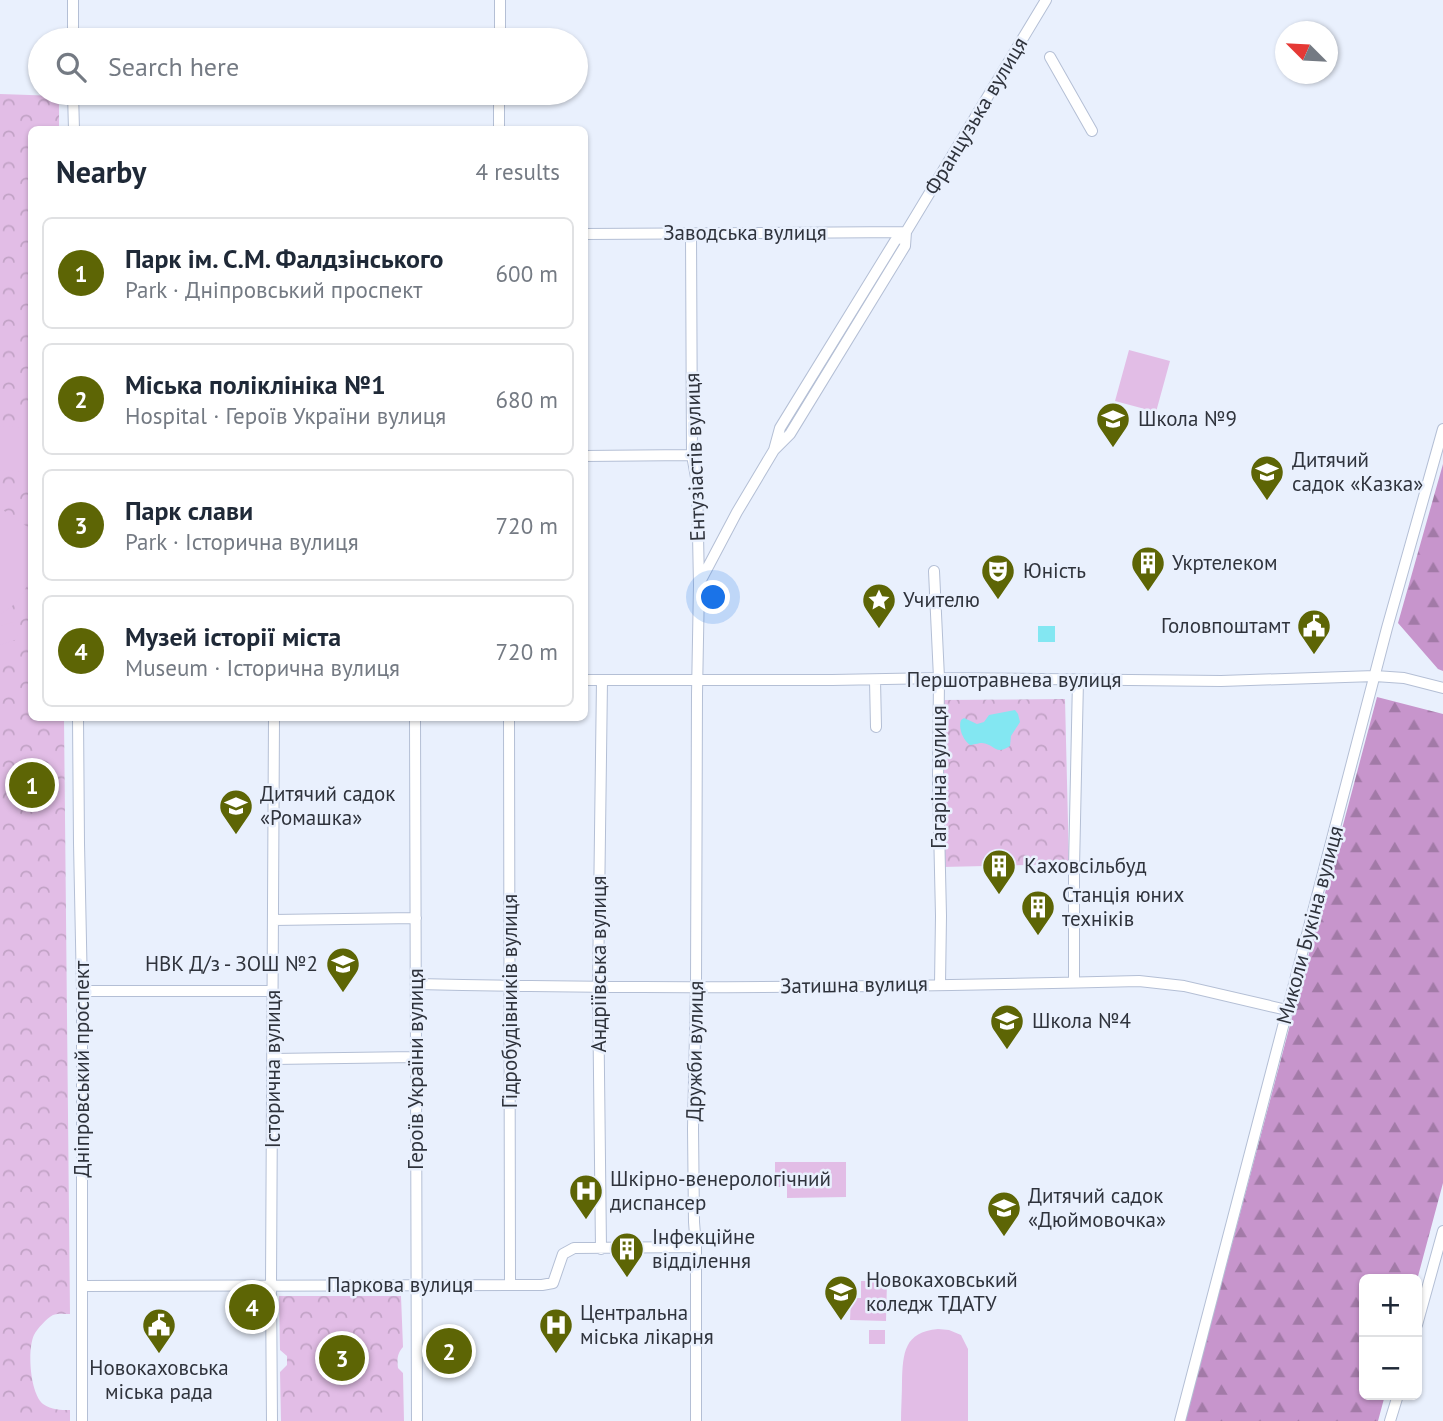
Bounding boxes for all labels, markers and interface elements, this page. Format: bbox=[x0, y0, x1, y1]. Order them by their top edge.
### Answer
north arrow bbox=[1275, 21, 1338, 84]
search box bbox=[28, 28, 588, 105]
street label: Французька вулиця bbox=[918, 32, 1033, 200]
icon: search bbox=[52, 48, 90, 86]
text: Search here bbox=[108, 50, 239, 83]
text: Nearby bbox=[56, 152, 146, 191]
text: 4 results bbox=[476, 157, 560, 186]
street label: Заводська вулиця bbox=[663, 219, 827, 246]
text: Парк ім. С.М. Фалдзінського bbox=[125, 242, 444, 275]
text: 1 bbox=[74, 259, 88, 288]
text: 600 m bbox=[496, 259, 558, 288]
text: Park · Дніпровський проспект bbox=[125, 275, 422, 304]
text: Міська поліклініка №1 bbox=[125, 368, 386, 401]
street label: Ентузіастів вулиця bbox=[678, 372, 711, 542]
text: 2 bbox=[74, 385, 88, 414]
text: 680 m bbox=[496, 385, 558, 414]
school or university icon: Школа №9 bbox=[1094, 400, 1132, 449]
text: Hospital · Героїв України вулиця bbox=[125, 401, 446, 430]
place label: Школа №9 bbox=[1138, 405, 1237, 432]
place label: Дитячий садок «Казка» bbox=[1292, 446, 1423, 497]
school or university icon: Дитячий садок «Казка» bbox=[1248, 453, 1286, 502]
text: Парк слави bbox=[125, 494, 253, 527]
text: 3 bbox=[74, 511, 88, 540]
text: 720 m bbox=[496, 511, 558, 540]
text: Park · Історична вулиця bbox=[125, 527, 359, 556]
building icon: Укртелеком bbox=[1129, 544, 1167, 593]
place label: Укртелеком bbox=[1172, 549, 1278, 576]
theatre icon: Юність bbox=[979, 552, 1017, 601]
place label: Юність bbox=[1023, 557, 1086, 584]
your location bbox=[696, 580, 730, 614]
place icon: Учителю bbox=[860, 581, 898, 630]
place label: Учителю bbox=[903, 586, 980, 613]
public building icon: Головпоштамт bbox=[1295, 607, 1333, 656]
place label: Головпоштамт bbox=[1161, 612, 1291, 639]
text: Музей історії міста bbox=[125, 620, 341, 653]
text: 4 bbox=[74, 637, 88, 666]
text: 720 m bbox=[496, 637, 558, 666]
text: Museum · Історична вулиця bbox=[125, 653, 400, 682]
street label: Першотравнева вулиця bbox=[907, 666, 1121, 693]
street label: Гагаріна вулиця bbox=[925, 705, 952, 849]
pin: 1 bbox=[9, 759, 55, 811]
place label: Дитячий садок «Ромашка» bbox=[260, 780, 395, 831]
school or university icon: Дитячий садок «Ромашка» bbox=[217, 787, 255, 836]
street label: Миколи Букіна вулиця bbox=[1270, 823, 1349, 1027]
building icon: Каховсільбуд bbox=[980, 847, 1018, 896]
place label: Каховсільбуд bbox=[1024, 852, 1147, 879]
street label: Андріївська вулиця bbox=[585, 875, 612, 1053]
place label: Станція юних техніків bbox=[1062, 881, 1184, 932]
building icon: Станція юних техніків bbox=[1019, 888, 1057, 937]
street label: Гідробудівників вулиця bbox=[496, 894, 523, 1108]
school or university icon: НВК Д/з - ЗОШ №2 bbox=[324, 945, 362, 994]
place label: НВК Д/з - ЗОШ №2 bbox=[145, 950, 318, 977]
street label: Дніпровський проспект bbox=[68, 960, 95, 1177]
street label: Героїв України вулиця bbox=[402, 968, 429, 1170]
street label: Затишна вулиця bbox=[780, 970, 928, 999]
street label: Дружби вулиця bbox=[680, 980, 709, 1122]
street label: Історична вулиця bbox=[259, 990, 286, 1148]
school or university icon: Школа №4 bbox=[988, 1002, 1026, 1051]
place label: Школа №4 bbox=[1032, 1007, 1131, 1034]
place label: Шкірно-венерологічний диспансер bbox=[610, 1165, 831, 1216]
hospital icon: Шкірно-венерологічний диспансер bbox=[567, 1172, 605, 1221]
place label: Дитячий садок «Дюймовочка» bbox=[1028, 1182, 1166, 1233]
school or university icon: Дитячий садок «Дюймовочка» bbox=[985, 1189, 1023, 1238]
place label: Інфекційне відділення bbox=[652, 1223, 755, 1274]
building icon: Інфекційне відділення bbox=[608, 1230, 646, 1279]
place label: Новокаховський коледж ТДАТУ bbox=[866, 1266, 1018, 1317]
street label: Паркова вулиця bbox=[327, 1271, 473, 1298]
school or university icon: Новокаховський коледж ТДАТУ bbox=[822, 1273, 860, 1322]
map controls bbox=[1359, 1274, 1422, 1400]
button: + bbox=[1359, 1274, 1422, 1337]
pin: 4 bbox=[229, 1281, 275, 1333]
place label: Центральна міська лікарня bbox=[580, 1299, 714, 1350]
public building icon: Новокаховська міська рада bbox=[140, 1306, 178, 1355]
hospital icon: Центральна міська лікарня bbox=[537, 1306, 575, 1355]
pin: 2 bbox=[426, 1325, 472, 1377]
pin: 3 bbox=[319, 1332, 365, 1384]
button: − bbox=[1359, 1337, 1422, 1400]
place label: Новокаховська міська рада bbox=[89, 1354, 229, 1405]

